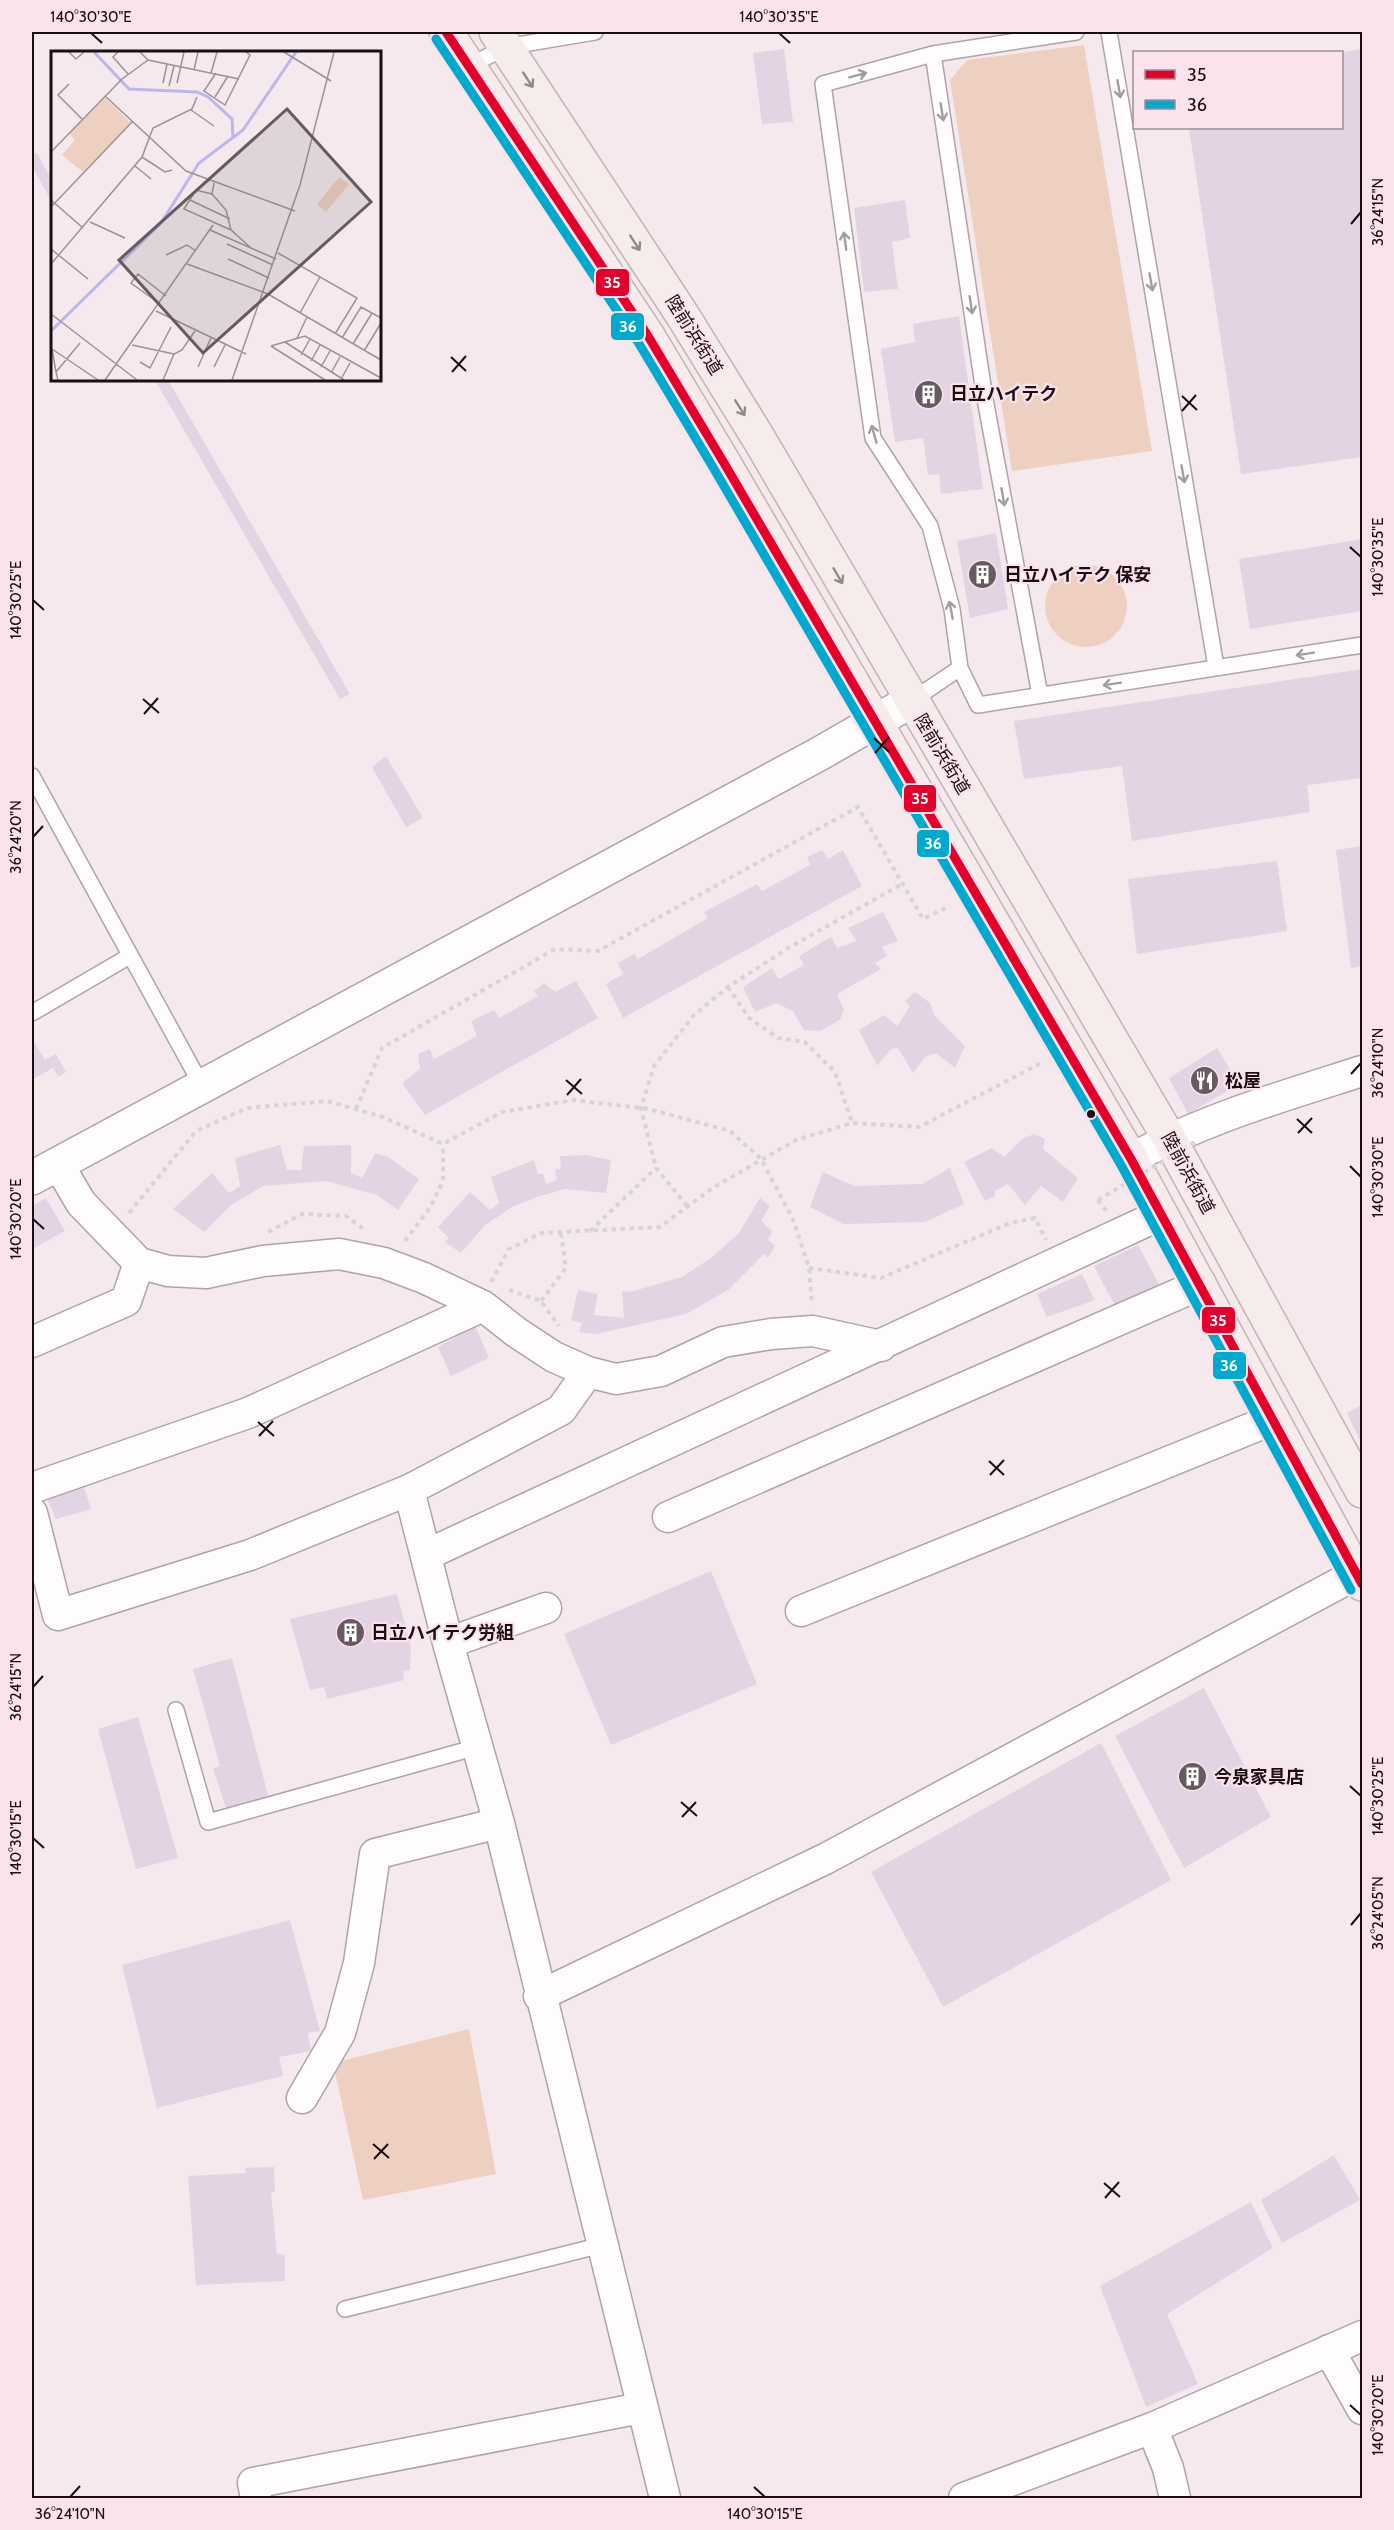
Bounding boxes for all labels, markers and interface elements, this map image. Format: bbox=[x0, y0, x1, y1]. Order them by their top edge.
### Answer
text: 140°30'30"E bbox=[50, 8, 132, 26]
text: 140°30'35"E bbox=[740, 8, 818, 26]
inset map bbox=[51, 51, 381, 381]
legend bbox=[1133, 51, 1343, 129]
text: 35 bbox=[1187, 64, 1206, 86]
one-way arrow bbox=[848, 68, 867, 80]
one-way arrow bbox=[522, 71, 534, 88]
one-way arrow bbox=[1113, 79, 1124, 99]
text: 36 bbox=[1187, 94, 1207, 116]
one-way arrow bbox=[936, 102, 947, 121]
text: 36°24'15"N bbox=[1369, 178, 1387, 246]
one-way arrow bbox=[840, 232, 851, 252]
one-way arrow bbox=[629, 234, 641, 251]
line badge: 35 bbox=[595, 268, 630, 297]
one-way arrow bbox=[1146, 271, 1157, 291]
text: 35 bbox=[603, 273, 621, 292]
street label: 陸前浜街道 bbox=[661, 291, 727, 379]
one-way arrow bbox=[966, 294, 977, 314]
line badge: 36 bbox=[610, 312, 645, 341]
text: 36 bbox=[619, 317, 637, 336]
building icon: 日立ハイテク bbox=[913, 378, 945, 410]
place label: 日立ハイテク bbox=[950, 383, 1057, 405]
one-way arrow bbox=[734, 399, 746, 416]
one-way arrow bbox=[868, 425, 879, 444]
one-way arrow bbox=[1178, 463, 1189, 483]
one-way arrow bbox=[998, 487, 1009, 506]
text: 140°30'35"E bbox=[1369, 518, 1387, 596]
building icon: 日立ハイテク 保安 bbox=[967, 559, 999, 591]
text: 140°30'25"E bbox=[7, 561, 25, 639]
place label: 日立ハイテク 保安 bbox=[1004, 564, 1151, 586]
one-way arrow bbox=[832, 567, 844, 584]
one-way arrow bbox=[945, 600, 956, 620]
one-way arrow bbox=[1295, 648, 1315, 659]
one-way arrow bbox=[1103, 678, 1122, 689]
street label: 陸前浜街道 bbox=[909, 710, 975, 798]
line badge: 35 bbox=[903, 784, 937, 813]
text: 35 bbox=[911, 789, 929, 808]
text: 36°24'20"N bbox=[7, 800, 25, 874]
line badge: 36 bbox=[916, 829, 950, 858]
text: 36 bbox=[924, 834, 942, 853]
text: 36°24'10"N bbox=[1369, 1028, 1387, 1098]
restaurant icon: 松屋 bbox=[1188, 1065, 1220, 1097]
place label: 松屋 bbox=[1225, 1070, 1261, 1092]
unlabelled marker bbox=[1085, 1108, 1097, 1120]
street label: 陸前浜街道 bbox=[1157, 1128, 1219, 1218]
text: 140°30'30"E bbox=[1369, 1136, 1387, 1218]
text: 140°30'20"E bbox=[7, 1178, 25, 1260]
line badge: 35 bbox=[1201, 1306, 1236, 1334]
text: 35 bbox=[1209, 1311, 1227, 1330]
line badge: 36 bbox=[1212, 1351, 1247, 1380]
text: 36 bbox=[1220, 1356, 1238, 1375]
building icon: 日立ハイテク労組 bbox=[334, 1617, 366, 1649]
place label: 日立ハイテク労組 bbox=[371, 1622, 514, 1644]
text: 36°24'15"N bbox=[7, 1653, 25, 1721]
text: 140°30'25"E bbox=[1369, 1757, 1387, 1835]
building icon: 今泉家具店 bbox=[1177, 1761, 1209, 1793]
place label: 今泉家具店 bbox=[1214, 1766, 1304, 1788]
text: 140°30'15"E bbox=[7, 1800, 25, 1876]
text: 36°24'05"N bbox=[1369, 1876, 1387, 1950]
text: 140°30'20"E bbox=[1369, 2374, 1387, 2456]
text: 36°24'10"N bbox=[35, 2505, 105, 2523]
text: 140°30'15"E bbox=[727, 2505, 803, 2523]

